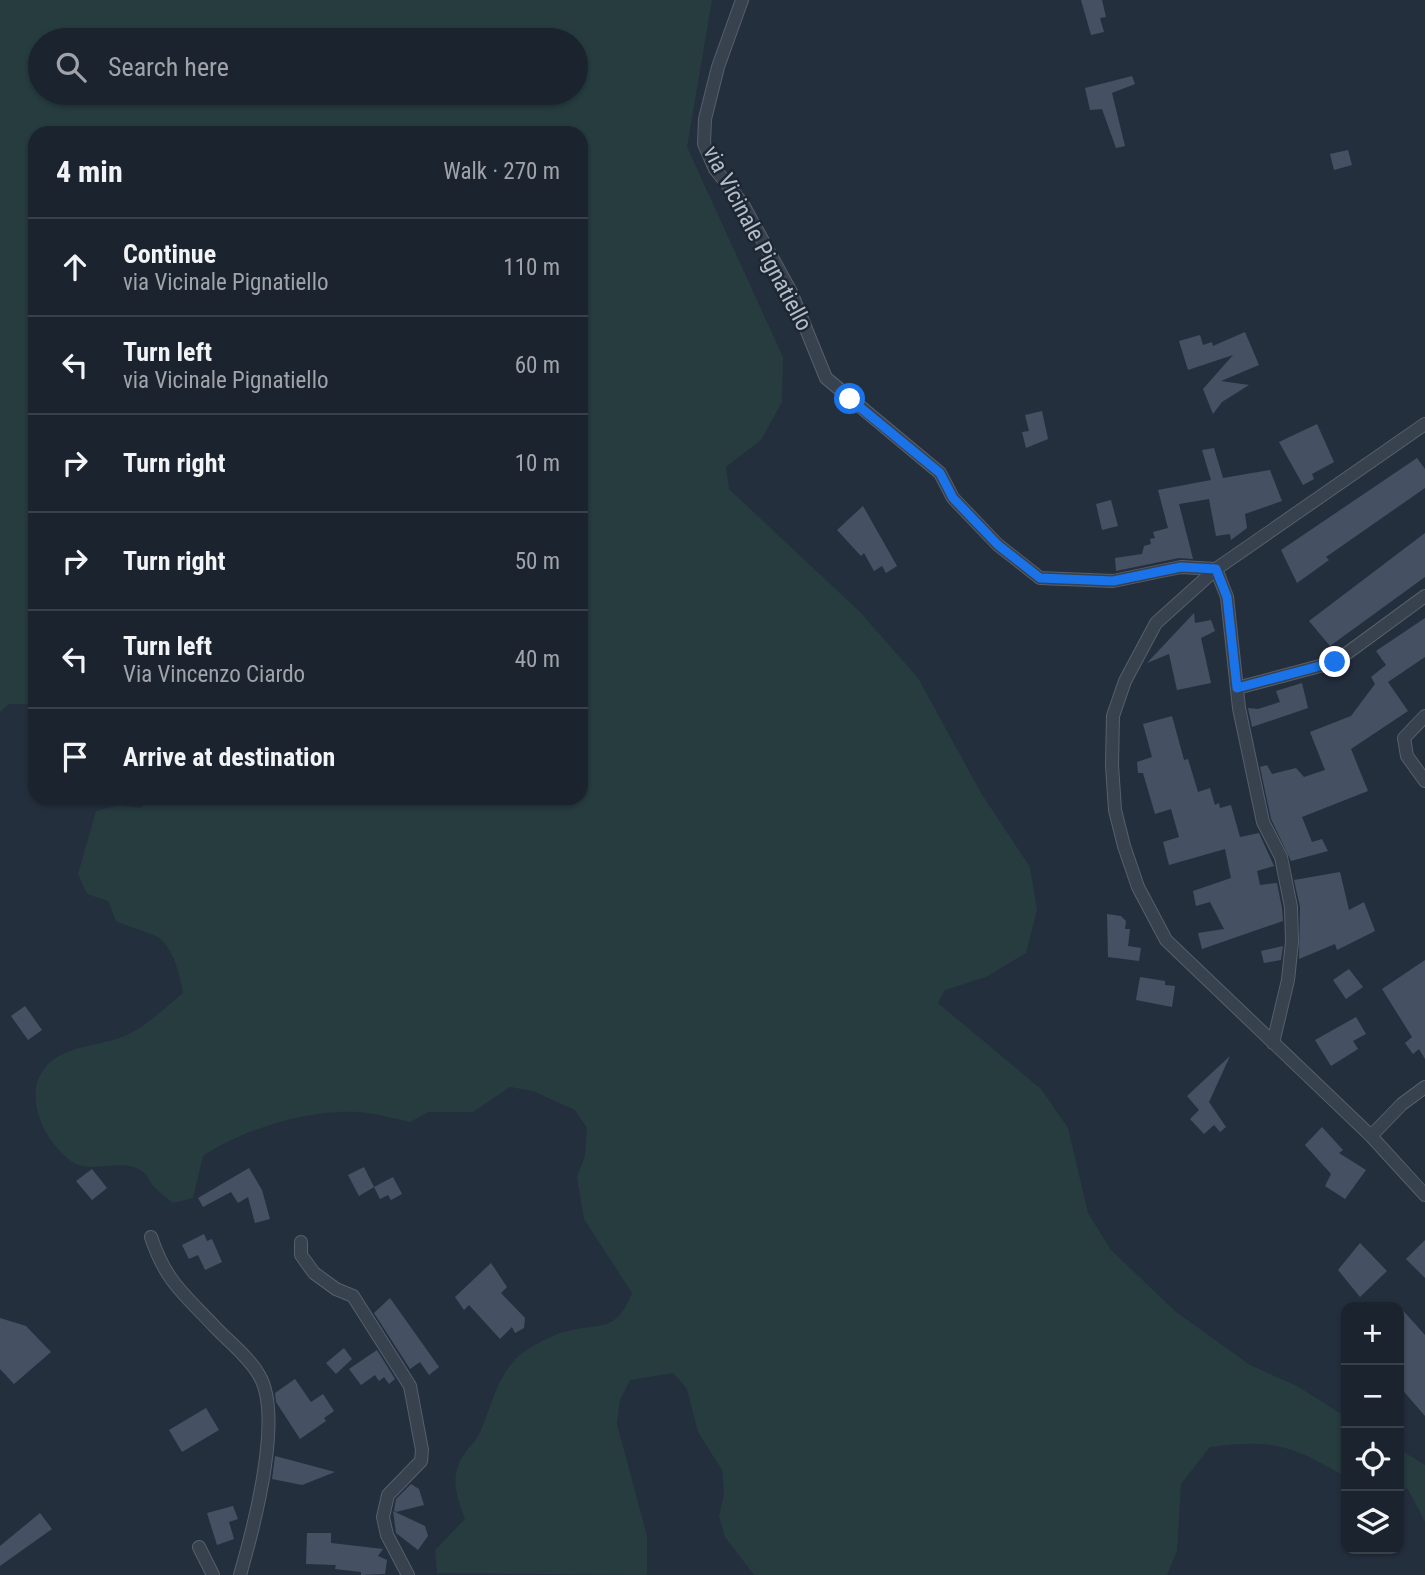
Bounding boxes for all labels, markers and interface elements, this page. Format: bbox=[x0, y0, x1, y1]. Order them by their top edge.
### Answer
search box bbox=[28, 28, 588, 105]
icon: search bbox=[52, 48, 90, 86]
text: Search here bbox=[108, 52, 229, 82]
street label: via Vicinale Pignatiello bbox=[697, 141, 818, 335]
text: 4 min bbox=[56, 154, 123, 189]
text: Walk · 270 m bbox=[443, 158, 560, 185]
text: Continue bbox=[123, 239, 216, 269]
icon: ahead bbox=[56, 248, 94, 286]
text: 110 m bbox=[503, 254, 560, 281]
text: via Vicinale Pignatiello bbox=[123, 269, 328, 296]
text: Turn left bbox=[123, 337, 212, 367]
icon: left bbox=[56, 346, 94, 384]
text: 60 m bbox=[515, 352, 560, 379]
text: via Vicinale Pignatiello bbox=[123, 367, 328, 394]
route start bbox=[834, 383, 865, 414]
icon: right bbox=[56, 444, 94, 482]
text: Turn right bbox=[123, 448, 225, 478]
text: 10 m bbox=[515, 450, 560, 477]
icon: right bbox=[56, 542, 94, 580]
text: Turn right bbox=[123, 546, 225, 576]
text: 50 m bbox=[515, 548, 560, 575]
text: Turn left bbox=[123, 631, 212, 661]
icon: left bbox=[56, 640, 94, 678]
text: 40 m bbox=[515, 646, 560, 673]
route end bbox=[1319, 646, 1350, 677]
text: Via Vincenzo Ciardo bbox=[123, 661, 305, 688]
icon: arrive bbox=[56, 738, 94, 776]
text: Arrive at destination bbox=[123, 742, 335, 772]
map controls bbox=[1341, 1302, 1404, 1554]
button: + bbox=[1341, 1302, 1404, 1365]
button: − bbox=[1341, 1365, 1404, 1428]
button: locate bbox=[1341, 1428, 1404, 1491]
button: layers bbox=[1341, 1491, 1404, 1554]

